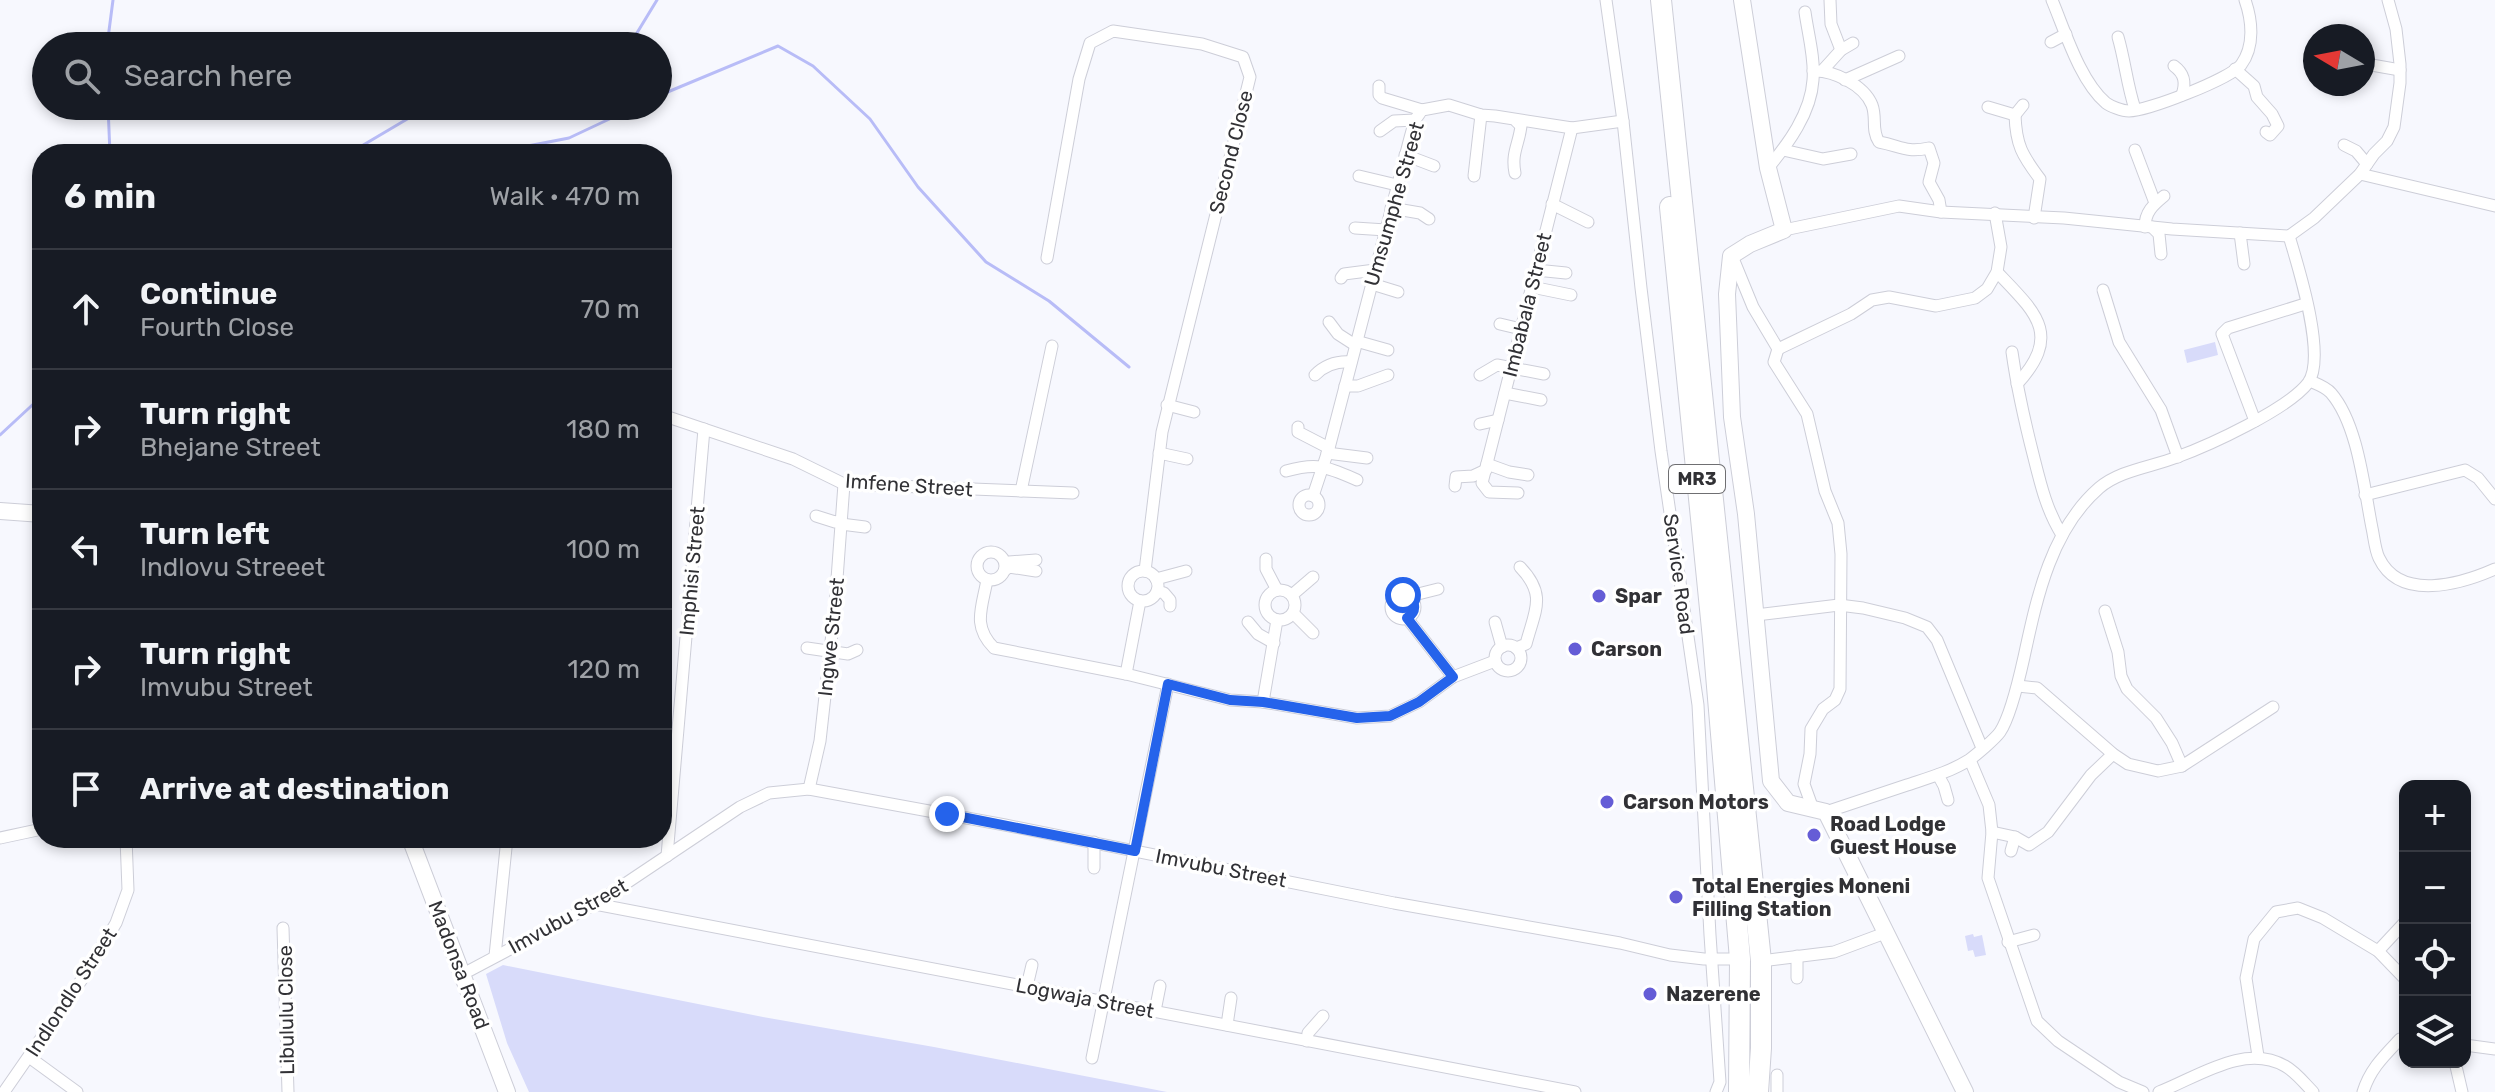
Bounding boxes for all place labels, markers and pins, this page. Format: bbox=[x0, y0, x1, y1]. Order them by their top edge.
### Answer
place label: Spar bbox=[1615, 584, 1662, 608]
marker: Spar bbox=[1590, 587, 1608, 605]
place label: Carson bbox=[1591, 637, 1662, 661]
marker: Carson bbox=[1566, 640, 1584, 658]
place label: Carson Motors bbox=[1623, 790, 1769, 814]
marker: Carson Motors bbox=[1598, 793, 1616, 811]
place label: Road Lodge Guest House bbox=[1830, 812, 1957, 859]
marker: Road Lodge Guest House bbox=[1805, 826, 1823, 844]
place label: Total Energies Moneni Filling Station bbox=[1692, 874, 1910, 921]
marker: Total Energies Moneni Filling Station bbox=[1667, 888, 1685, 906]
place label: Nazerene bbox=[1666, 982, 1761, 1006]
marker: Nazerene bbox=[1641, 985, 1659, 1003]

